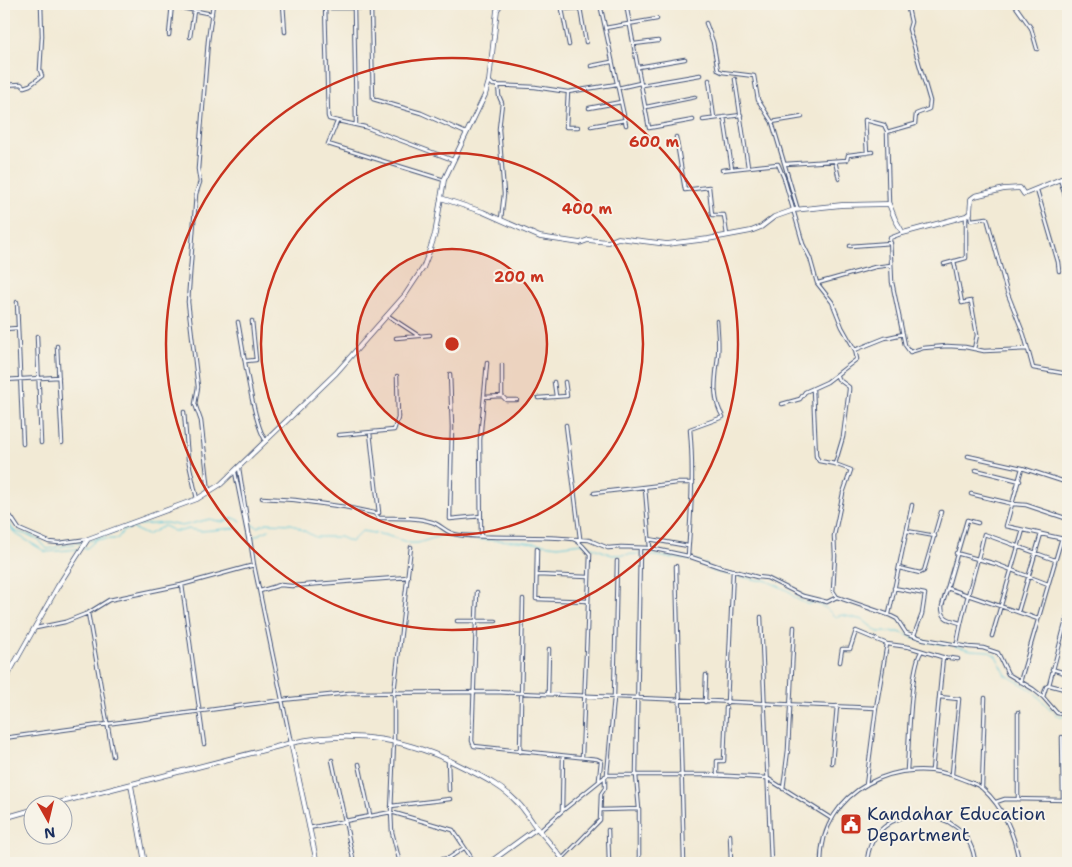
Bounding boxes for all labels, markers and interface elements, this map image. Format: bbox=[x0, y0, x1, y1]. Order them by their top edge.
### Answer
text: 600 m bbox=[629, 132, 679, 152]
text: 400 m bbox=[562, 199, 612, 219]
text: 200 m bbox=[494, 267, 544, 287]
centre of rings bbox=[443, 335, 461, 353]
north arrow bbox=[22, 794, 72, 844]
place label: Kandahar Education Department bbox=[867, 802, 1046, 847]
public building icon: Kandahar Education Department bbox=[839, 812, 863, 836]
text: N bbox=[43, 823, 57, 843]

